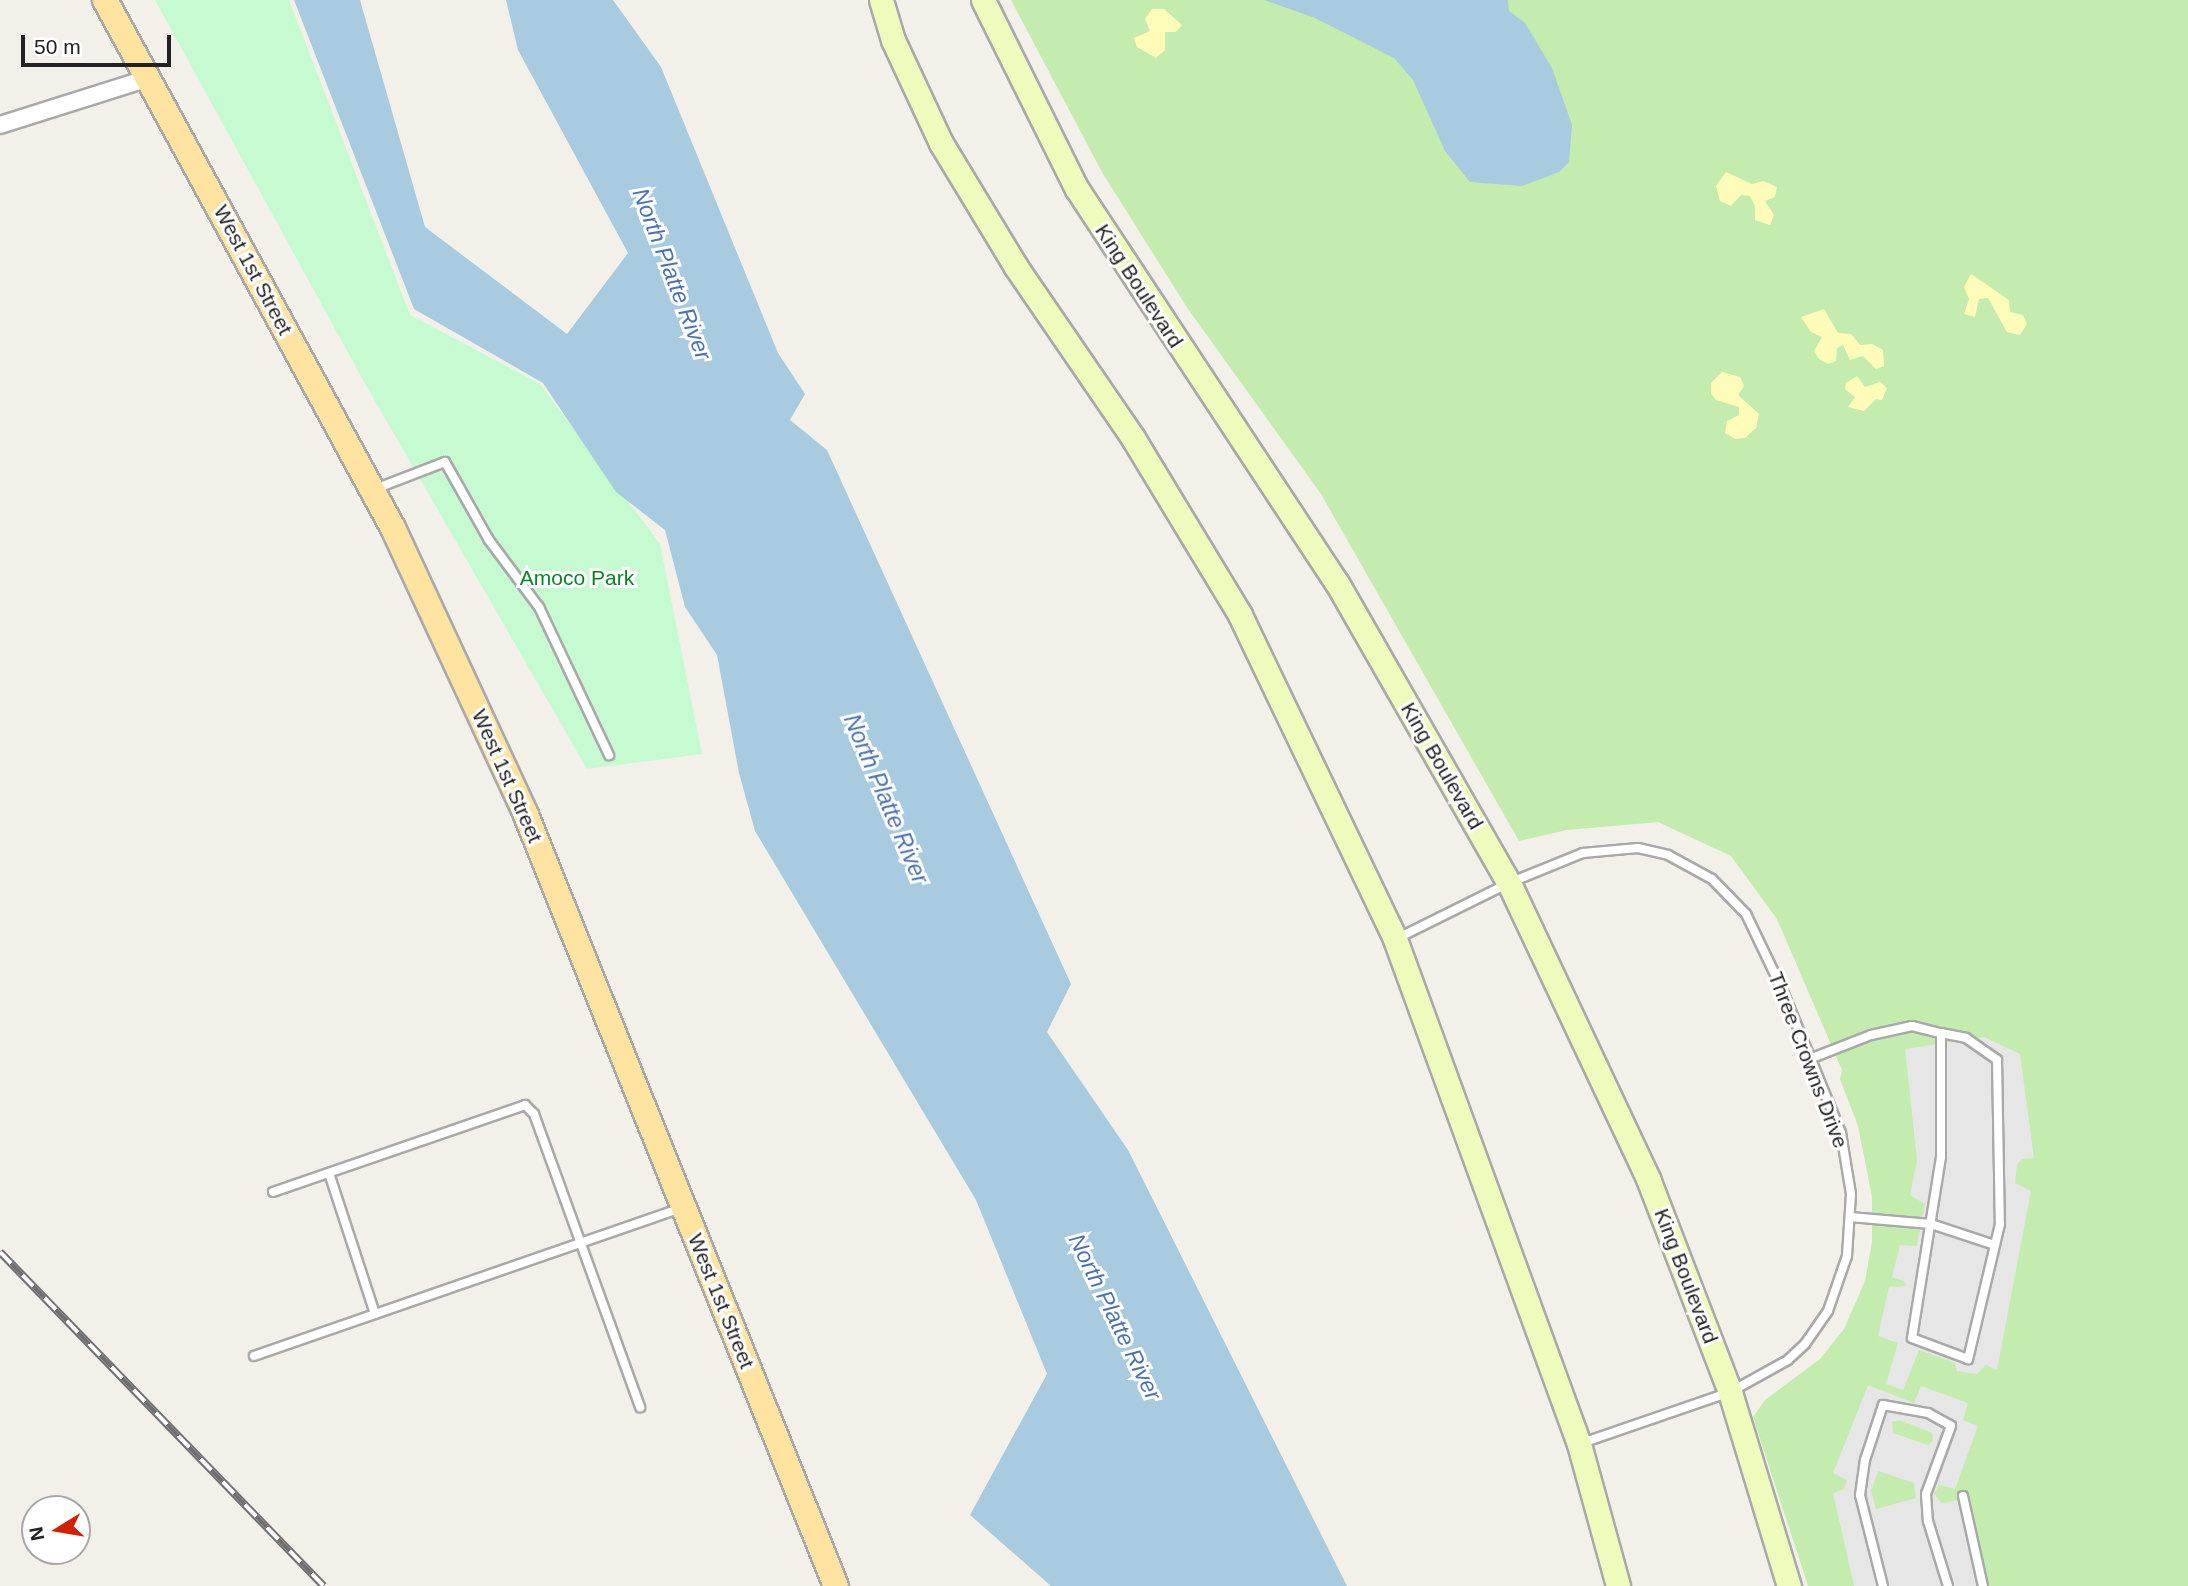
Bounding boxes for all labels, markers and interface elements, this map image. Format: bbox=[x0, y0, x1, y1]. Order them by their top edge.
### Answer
scale bar bbox=[24, 21, 175, 65]
text: 50 m bbox=[34, 35, 81, 58]
water label: North Platte River bbox=[627, 184, 717, 364]
street label: West 1st Street bbox=[208, 201, 298, 339]
street label: King Boulevard bbox=[1090, 219, 1188, 353]
park label: Amoco Park bbox=[520, 565, 634, 591]
street label: King Boulevard bbox=[1395, 698, 1489, 834]
street label: West 1st Street bbox=[466, 705, 548, 847]
water label: North Platte River bbox=[838, 710, 934, 888]
street label: Three Crowns Drive bbox=[1763, 968, 1853, 1152]
street label: King Boulevard bbox=[1649, 1205, 1723, 1347]
water label: North Platte River bbox=[1063, 1229, 1167, 1405]
street label: West 1st Street bbox=[683, 1230, 759, 1372]
north arrow bbox=[21, 1495, 91, 1565]
text: N bbox=[25, 1525, 48, 1542]

